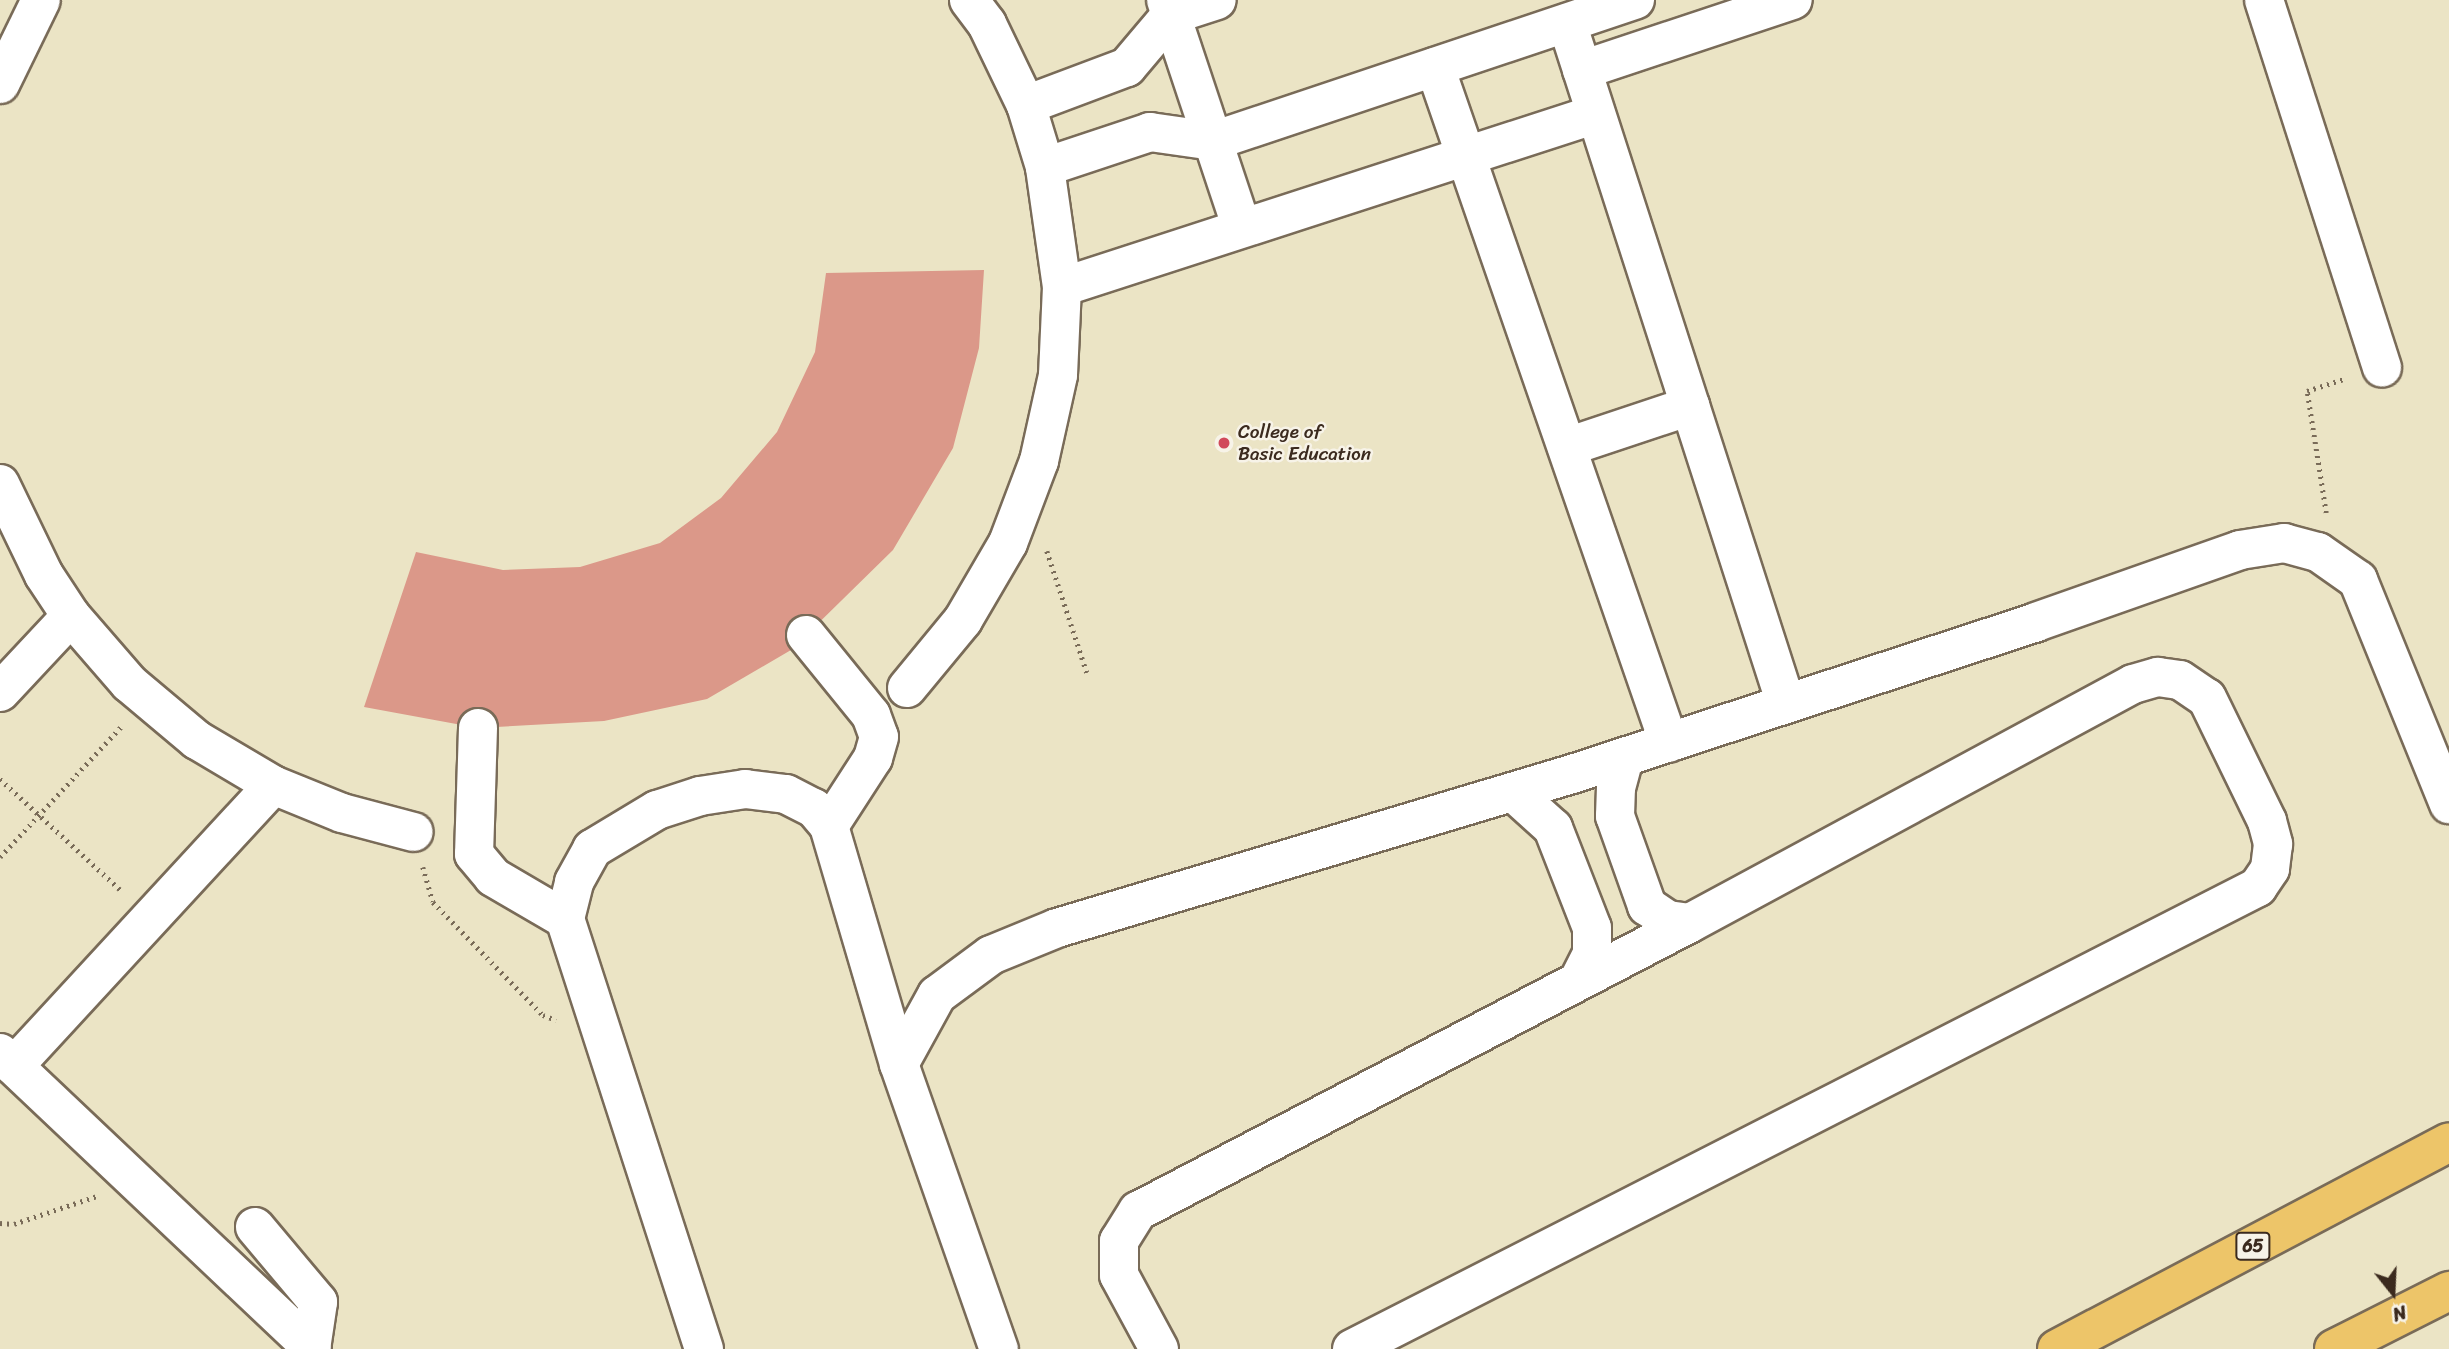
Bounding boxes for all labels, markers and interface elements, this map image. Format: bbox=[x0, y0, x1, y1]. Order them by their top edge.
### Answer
place label: College of Basic Education bbox=[1238, 421, 1370, 465]
marker: College of Basic Education bbox=[1216, 435, 1232, 451]
road number: 65 bbox=[2234, 1232, 2272, 1260]
north arrow bbox=[2358, 1258, 2428, 1328]
text: N bbox=[2388, 1296, 2411, 1331]

